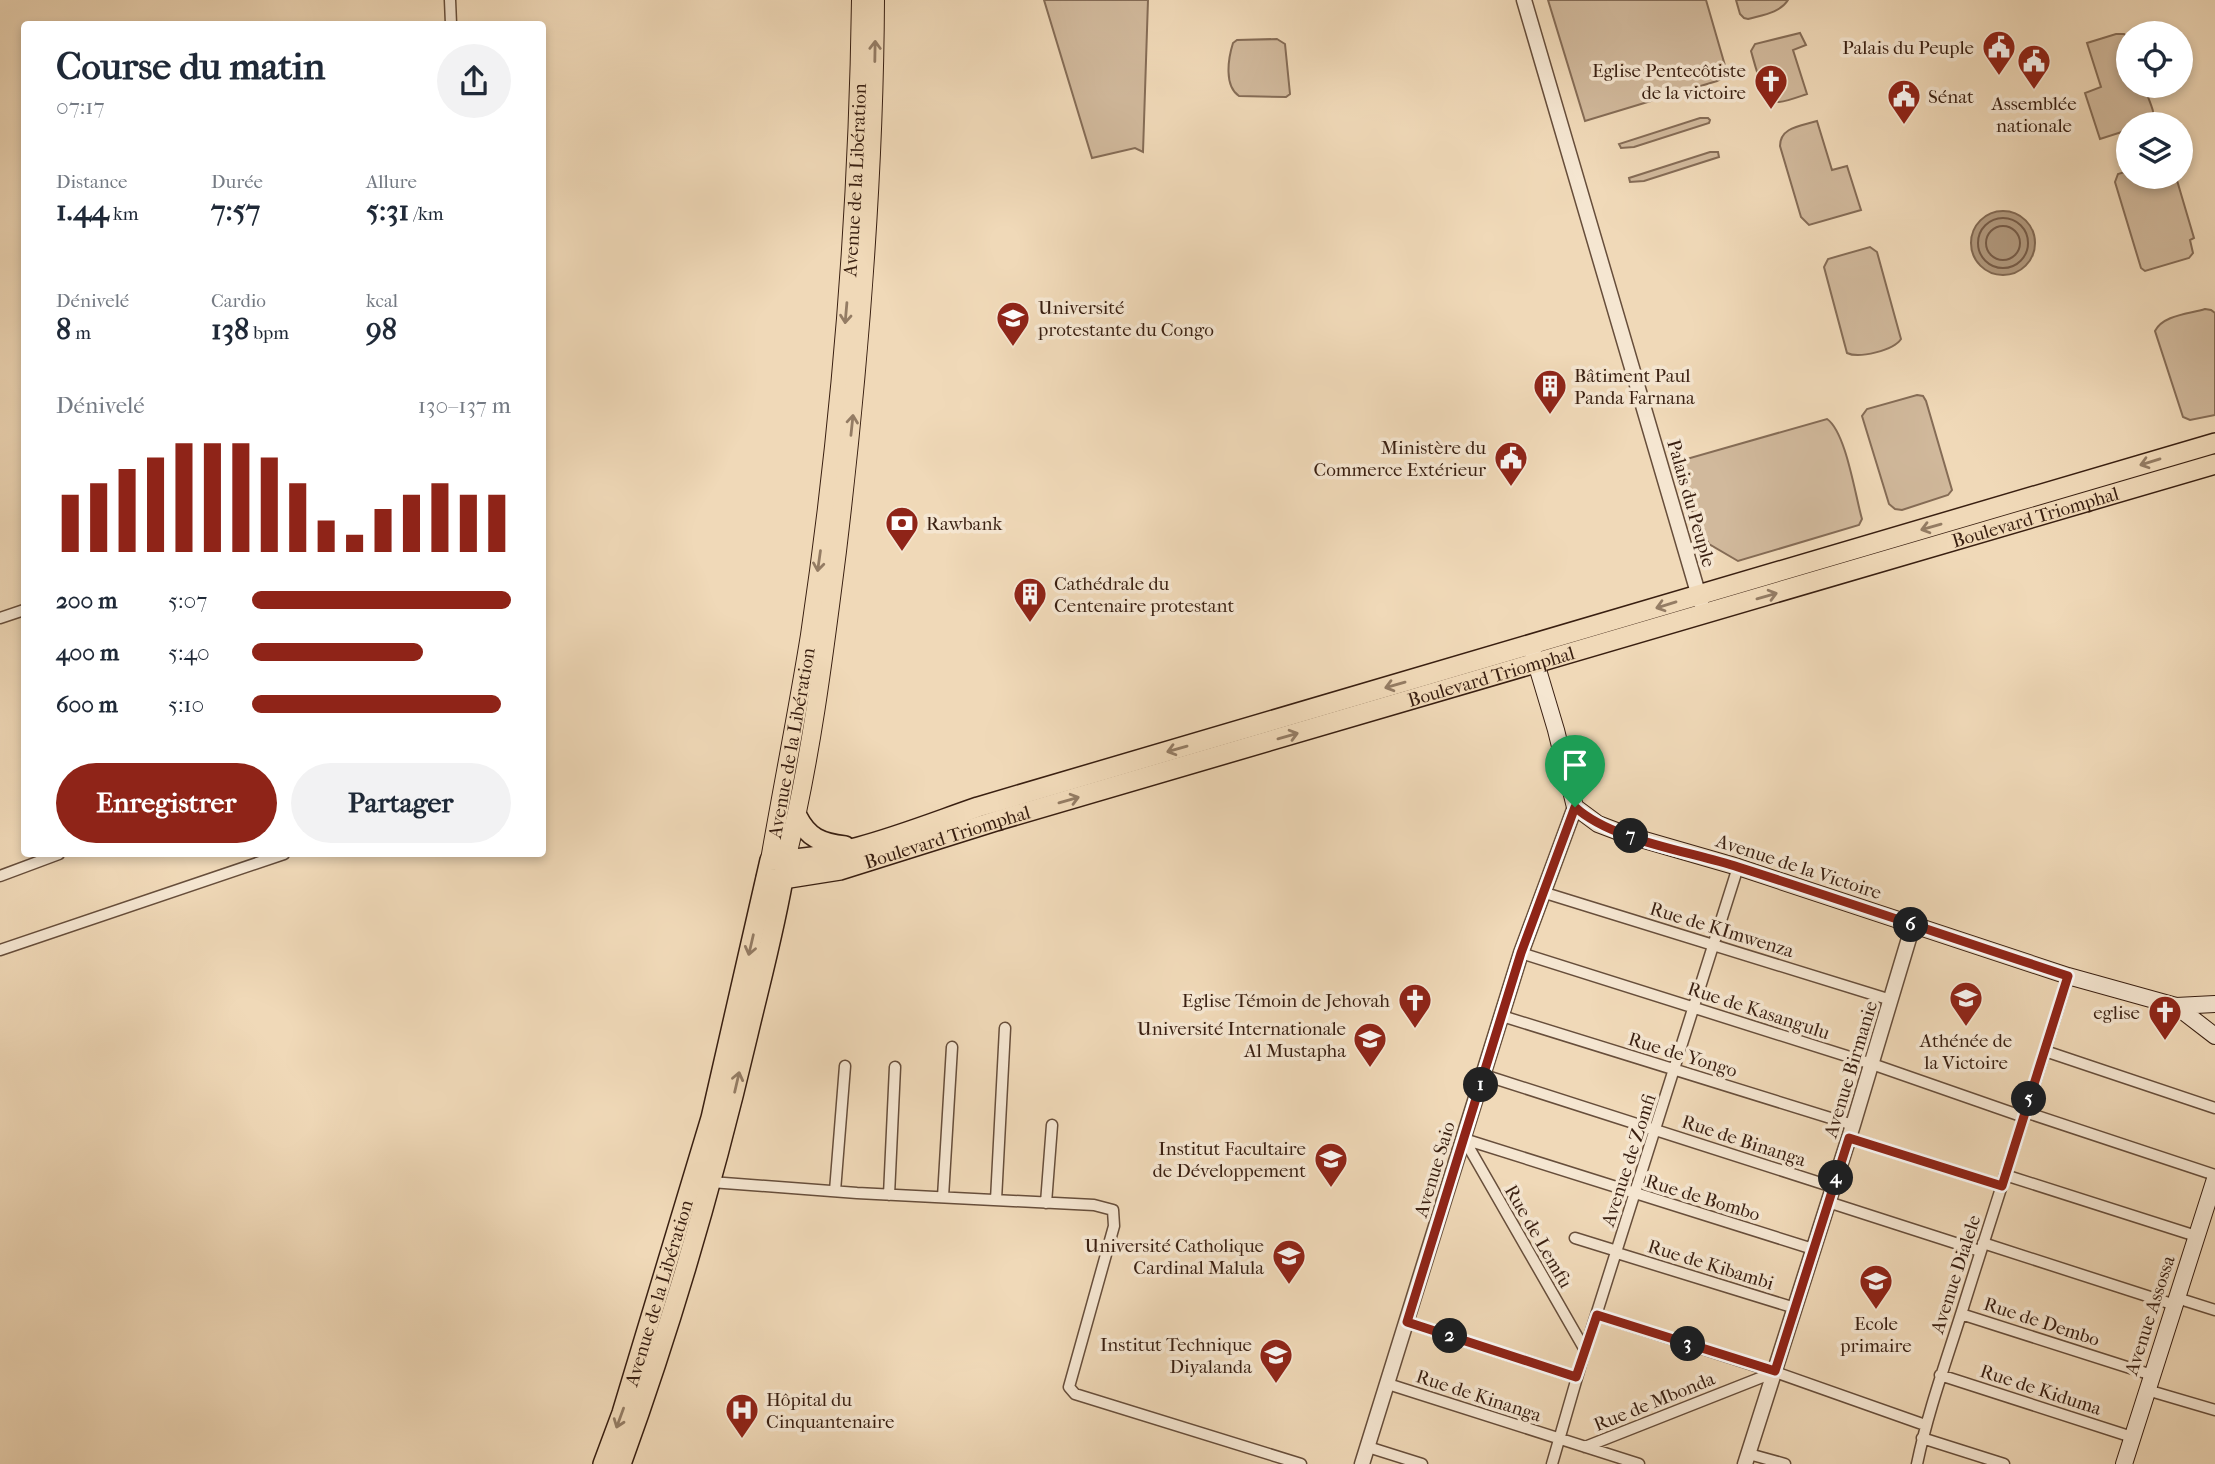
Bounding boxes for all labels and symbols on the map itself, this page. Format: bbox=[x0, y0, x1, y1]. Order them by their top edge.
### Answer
public building icon: Palais du Peuple bbox=[1980, 28, 2018, 77]
place label: Palais du Peuple bbox=[1842, 37, 1974, 59]
one-way arrow bbox=[868, 40, 882, 63]
public building icon: Assemblée nationale bbox=[2015, 42, 2053, 91]
place label: Eglise Pentecôtiste de la victoire bbox=[1592, 60, 1746, 104]
church icon: Eglise Pentecôtiste de la victoire bbox=[1752, 62, 1790, 111]
public building icon: Sénat bbox=[1885, 77, 1923, 126]
street label: Avenue de la Libération bbox=[839, 83, 871, 278]
place label: Sénat bbox=[1928, 86, 1974, 108]
place label: Assemblée nationale bbox=[1990, 93, 2077, 137]
place label: Université protestante du Congo bbox=[1037, 297, 1214, 341]
school or university icon: Université protestante du Congo bbox=[994, 299, 1032, 348]
one-way arrow bbox=[839, 301, 852, 324]
place label: Bâtiment Paul Panda Farnana bbox=[1574, 365, 1695, 409]
building icon: Bâtiment Paul Panda Farnana bbox=[1531, 367, 1569, 416]
one-way arrow bbox=[846, 414, 859, 437]
place label: Ministère du Commerce Extérieur bbox=[1313, 437, 1487, 481]
street label: Palais du Peuple bbox=[1662, 437, 1720, 570]
public building icon: Ministère du Commerce Extérieur bbox=[1492, 439, 1530, 488]
one-way arrow bbox=[2139, 457, 2161, 470]
street label: Boulevard Triomphal bbox=[1949, 483, 2121, 552]
bank icon: Rawbank bbox=[883, 504, 921, 553]
place label: Rawbank bbox=[926, 513, 1002, 535]
one-way arrow bbox=[1921, 521, 1943, 534]
one-way arrow bbox=[812, 549, 825, 572]
place label: Cathédrale du Centenaire protestant bbox=[1054, 573, 1234, 617]
building icon: Cathédrale du Centenaire protestant bbox=[1011, 575, 1049, 624]
one-way arrow bbox=[1756, 589, 1778, 602]
one-way arrow bbox=[1655, 599, 1677, 612]
street label: Boulevard Triomphal bbox=[1405, 642, 1577, 712]
street label: Avenue de la Libération bbox=[764, 646, 820, 841]
one-way arrow bbox=[1384, 680, 1406, 693]
one-way arrow bbox=[1277, 729, 1299, 742]
pin bbox=[1545, 735, 1605, 807]
one-way arrow bbox=[1166, 743, 1188, 756]
one-way arrow bbox=[1058, 792, 1080, 805]
street label: Boulevard Triomphal bbox=[862, 801, 1033, 874]
pin: 7 bbox=[1614, 818, 1648, 854]
street label: Avenue de la Victoire bbox=[1712, 829, 1884, 904]
street label: Rue de KImwenza bbox=[1647, 898, 1797, 962]
pin: 6 bbox=[1894, 908, 1928, 942]
one-way arrow bbox=[744, 933, 757, 956]
street label: Rue de Kasangulu bbox=[1685, 978, 1833, 1044]
school or university icon: Athénée de la Victoire bbox=[1947, 979, 1985, 1028]
church icon: Eglise Témoin de Jehovah bbox=[1396, 981, 1434, 1030]
place label: Eglise Témoin de Jehovah bbox=[1182, 990, 1390, 1012]
church icon: eglise bbox=[2146, 993, 2184, 1042]
street label: Avenue Birmanie bbox=[1819, 998, 1882, 1141]
place label: eglise bbox=[2093, 1002, 2140, 1024]
place label: Université Internationale Al Mustapha bbox=[1137, 1018, 1346, 1062]
school or university icon: Université Internationale Al Mustapha bbox=[1351, 1020, 1389, 1069]
street label: Rue de Yongo bbox=[1626, 1028, 1740, 1082]
place label: Athénée de la Victoire bbox=[1919, 1030, 2012, 1074]
pin: 1 bbox=[1464, 1068, 1498, 1102]
one-way arrow bbox=[730, 1071, 744, 1094]
pin: 5 bbox=[2011, 1082, 2046, 1116]
street label: Avenue de Zomfi bbox=[1597, 1091, 1661, 1230]
street label: Rue de Binanga bbox=[1679, 1111, 1809, 1171]
street label: Avenue Saio bbox=[1410, 1118, 1460, 1221]
place label: Institut Facultaire de Développement bbox=[1152, 1138, 1306, 1182]
school or university icon: Institut Facultaire de Développement bbox=[1312, 1140, 1350, 1189]
pin: 4 bbox=[1818, 1160, 1854, 1196]
street label: Rue de Bombo bbox=[1643, 1170, 1763, 1226]
street label: Rue de Lemfu bbox=[1500, 1181, 1577, 1292]
street label: Avenue de la Libération bbox=[620, 1197, 698, 1390]
street label: Avenue Dialele bbox=[1926, 1212, 1985, 1337]
place label: Université Catholique Cardinal Malula bbox=[1084, 1235, 1264, 1279]
street label: Rue de Kibambi bbox=[1645, 1235, 1777, 1295]
school or university icon: Université Catholique Cardinal Malula bbox=[1270, 1237, 1308, 1286]
street label: Avenue Assossa bbox=[2120, 1253, 2180, 1379]
school or university icon: Ecole primaire bbox=[1857, 1262, 1895, 1311]
street label: Rue de Dembo bbox=[1981, 1293, 2103, 1351]
place label: Ecole primaire bbox=[1839, 1313, 1912, 1357]
pin: 2 bbox=[1432, 1318, 1468, 1354]
pin: 3 bbox=[1670, 1326, 1706, 1362]
place label: Institut Technique Diyalanda bbox=[1100, 1334, 1252, 1378]
school or university icon: Institut Technique Diyalanda bbox=[1257, 1336, 1295, 1385]
street label: Rue de Kiduma bbox=[1977, 1360, 2104, 1420]
street label: Rue de Kinanga bbox=[1413, 1365, 1544, 1427]
street label: Rue de Mbonda bbox=[1591, 1368, 1718, 1436]
place label: Hôpital du Cinquantenaire bbox=[766, 1389, 894, 1433]
hospital icon: Hôpital du Cinquantenaire bbox=[723, 1391, 761, 1440]
one-way arrow bbox=[613, 1406, 625, 1428]

